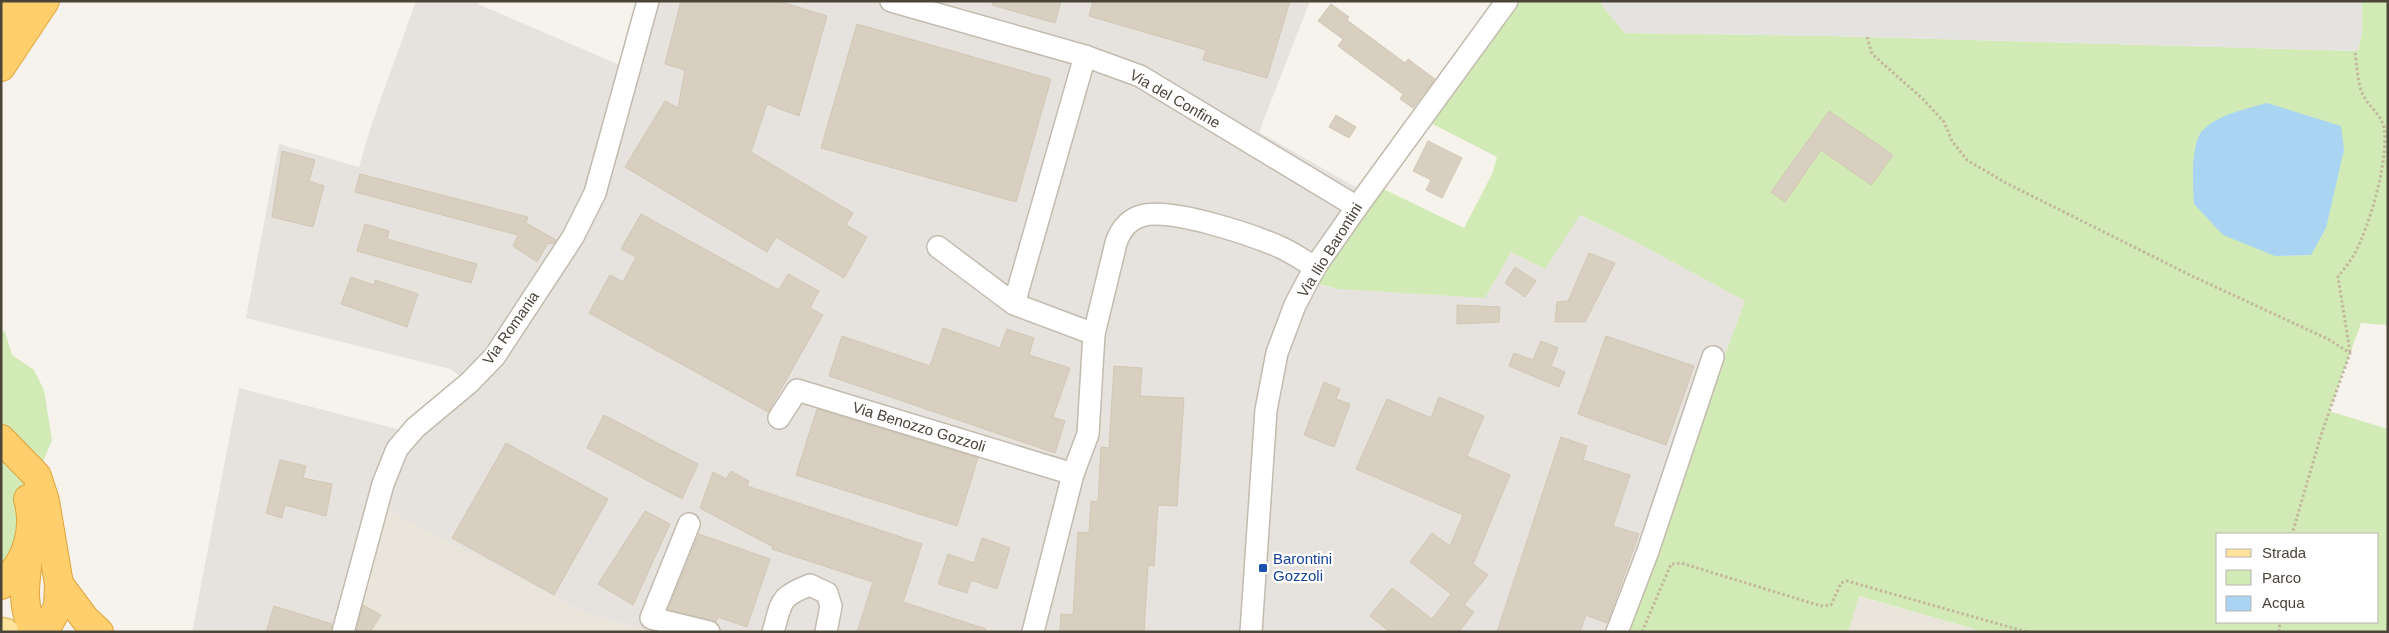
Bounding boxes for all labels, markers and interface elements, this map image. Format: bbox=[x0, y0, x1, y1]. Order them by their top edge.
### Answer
street label: Via del Confine bbox=[1127, 66, 1223, 131]
street label: Via Ilio Barontini bbox=[1294, 199, 1365, 300]
street label: Via Romania bbox=[479, 287, 542, 368]
street label: Via Benozzo Gozzoli bbox=[851, 398, 988, 455]
legend bbox=[2216, 533, 2379, 623]
text: Strada bbox=[2262, 544, 2307, 561]
place label: Barontini Gozzoli bbox=[1273, 550, 1332, 584]
marker: Barontini Gozzoli bbox=[1257, 562, 1269, 574]
text: Parco bbox=[2262, 569, 2301, 586]
text: Acqua bbox=[2262, 594, 2305, 611]

